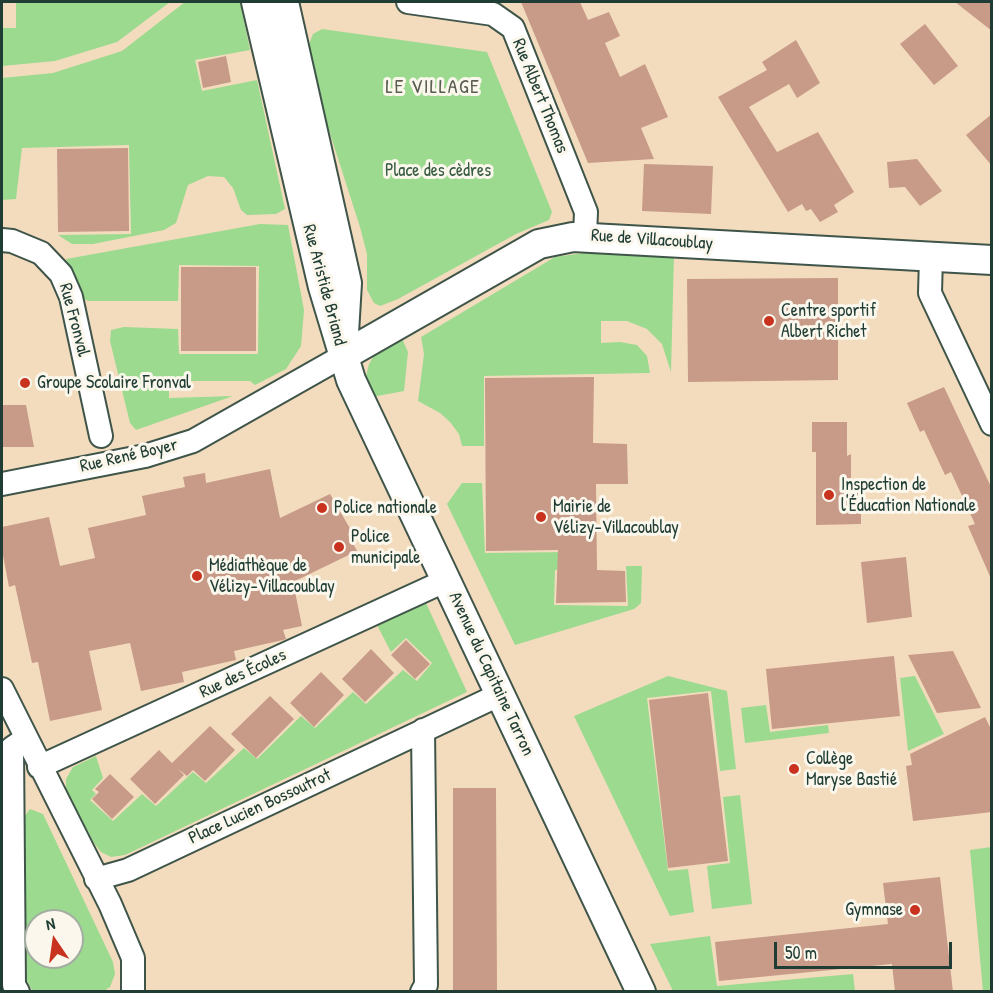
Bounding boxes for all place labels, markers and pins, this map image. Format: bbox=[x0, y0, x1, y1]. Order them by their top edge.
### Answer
place label: Centre sportif Albert Richet bbox=[781, 300, 876, 342]
marker: Centre sportif Albert Richet bbox=[762, 314, 776, 328]
place label: Groupe Scolaire Fronval bbox=[37, 372, 191, 394]
marker: Groupe Scolaire Fronval bbox=[18, 376, 32, 390]
place label: Inspection de l'Éducation Nationale bbox=[841, 474, 976, 516]
marker: Inspection de l'Éducation Nationale bbox=[822, 488, 836, 502]
place label: Mairie de Vélizy-Villacoublay bbox=[553, 496, 679, 538]
place label: Police nationale bbox=[334, 497, 437, 519]
marker: Police nationale bbox=[315, 501, 329, 515]
marker: Mairie de Vélizy-Villacoublay bbox=[534, 510, 548, 524]
place label: Police municipale bbox=[351, 526, 420, 568]
marker: Police municipale bbox=[332, 540, 346, 554]
place label: Médiathèque de Vélizy-Villacoublay bbox=[209, 555, 335, 598]
marker: Médiathèque de Vélizy-Villacoublay bbox=[190, 569, 204, 583]
place label: Collège Maryse Bastié bbox=[806, 748, 897, 790]
marker: Collège Maryse Bastié bbox=[787, 762, 801, 776]
place label: Gymnase bbox=[845, 899, 903, 921]
marker: Gymnase bbox=[908, 903, 922, 917]

